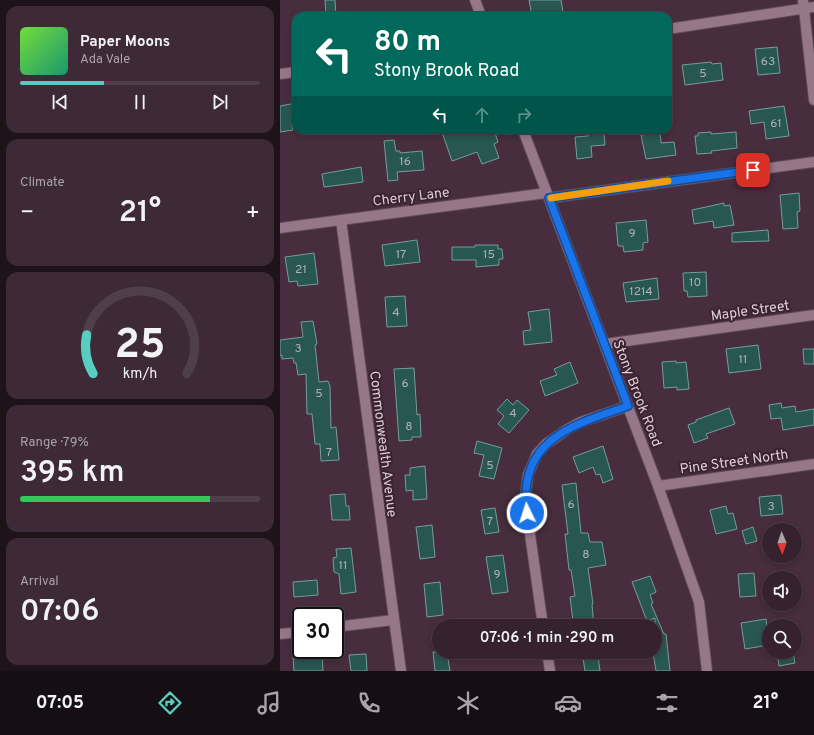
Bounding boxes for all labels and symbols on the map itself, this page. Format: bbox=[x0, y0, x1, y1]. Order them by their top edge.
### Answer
house number: 63 bbox=[761, 54, 775, 70]
house number: 5 bbox=[699, 66, 707, 82]
house number: 61 bbox=[770, 116, 782, 132]
pin bbox=[736, 153, 770, 187]
house number: 16 bbox=[399, 154, 411, 170]
street label: Cherry Lane bbox=[372, 184, 451, 211]
house number: 9 bbox=[628, 226, 636, 242]
house number: 17 bbox=[396, 247, 406, 263]
house number: 15 bbox=[483, 247, 495, 263]
house number: 21 bbox=[295, 262, 307, 278]
house number: 10 bbox=[689, 275, 701, 291]
house number: 1214 bbox=[629, 284, 653, 300]
street label: Maple Street bbox=[710, 298, 791, 325]
house number: 4 bbox=[392, 305, 400, 321]
street label: Stony Brook Road bbox=[608, 338, 665, 449]
house number: 3 bbox=[294, 341, 302, 357]
house number: 11 bbox=[739, 352, 747, 368]
street label: Commonwealth Avenue bbox=[365, 370, 400, 518]
house number: 6 bbox=[401, 376, 409, 392]
house number: 5 bbox=[315, 386, 323, 402]
house number: 4 bbox=[509, 406, 517, 422]
house number: 8 bbox=[405, 419, 413, 435]
house number: 7 bbox=[326, 445, 332, 461]
street label: Pine Street North bbox=[679, 446, 790, 479]
house number: 5 bbox=[486, 458, 494, 474]
position arrow bbox=[506, 492, 548, 534]
house number: 6 bbox=[567, 497, 575, 513]
house number: 3 bbox=[767, 499, 775, 515]
house number: 7 bbox=[487, 514, 493, 530]
north arrow bbox=[762, 523, 802, 563]
house number: 8 bbox=[582, 547, 590, 563]
house number: 11 bbox=[339, 558, 347, 574]
house number: 9 bbox=[493, 567, 501, 583]
speed limit sign: 30 bbox=[292, 607, 344, 659]

